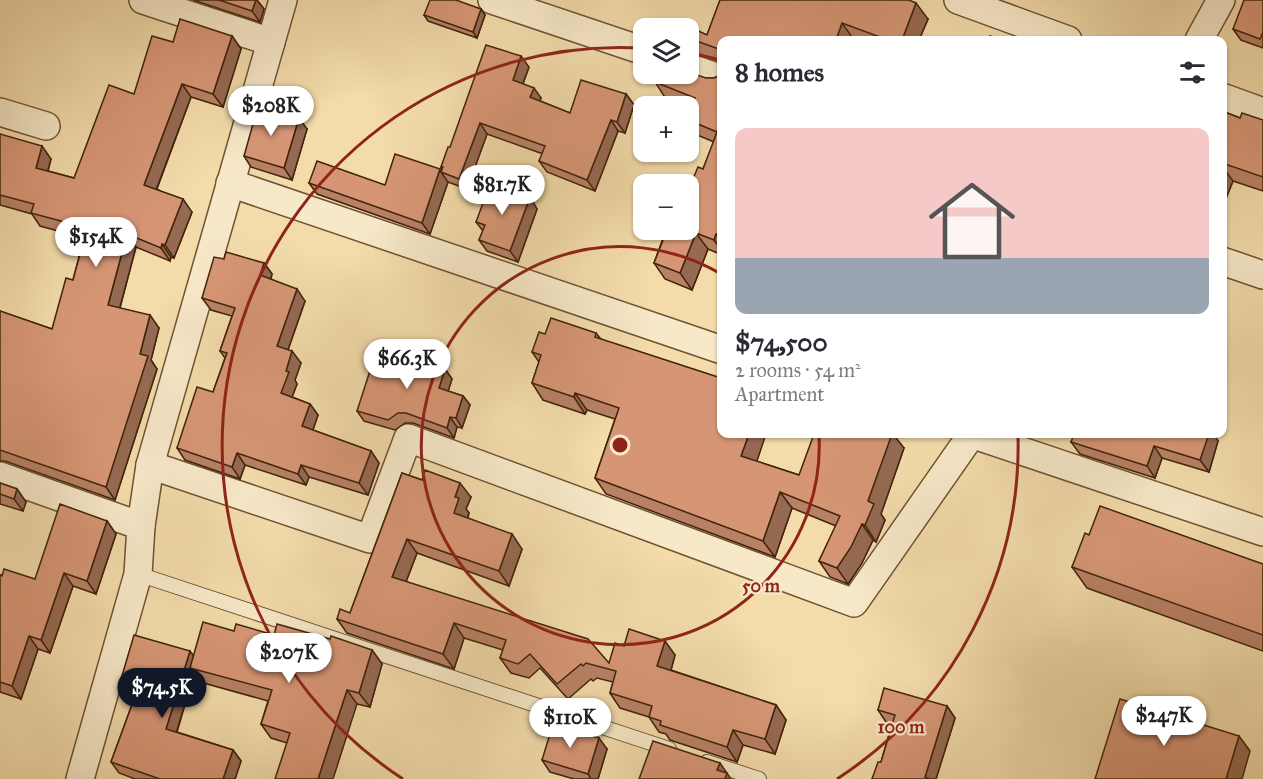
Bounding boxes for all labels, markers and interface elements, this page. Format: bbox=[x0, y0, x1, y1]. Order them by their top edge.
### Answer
map controls bbox=[633, 18, 699, 240]
button: layers bbox=[633, 18, 699, 84]
text: 8 homes bbox=[735, 56, 824, 88]
icon: filters bbox=[1176, 56, 1209, 89]
pin: $208K bbox=[229, 86, 313, 137]
text: $208K bbox=[242, 93, 300, 117]
button: + bbox=[633, 96, 699, 162]
pin: $81.7K bbox=[453, 165, 551, 216]
icon: home bbox=[918, 167, 1026, 275]
text: $81.7K bbox=[473, 172, 531, 196]
button: − bbox=[633, 174, 699, 240]
pin: $154K bbox=[54, 217, 138, 268]
text: $154K bbox=[69, 224, 123, 248]
text: $74,500 bbox=[735, 326, 828, 358]
pin: $66.3K bbox=[358, 339, 456, 390]
text: $66.3K bbox=[378, 346, 436, 370]
text: 2 rooms · 54 m² bbox=[735, 358, 861, 382]
text: Apartment bbox=[735, 382, 824, 406]
centre of rings bbox=[610, 435, 630, 455]
text: 50 m bbox=[742, 575, 781, 597]
pin: $207K bbox=[247, 633, 331, 684]
text: $207K bbox=[260, 640, 318, 664]
pin: $74.5K bbox=[113, 668, 211, 719]
text: $74.5K bbox=[131, 675, 193, 699]
pin: $247K bbox=[1122, 696, 1206, 747]
pin: $110K bbox=[528, 698, 612, 749]
text: $247K bbox=[1135, 703, 1193, 727]
text: $110K bbox=[543, 705, 597, 729]
text: 100 m bbox=[878, 716, 925, 738]

